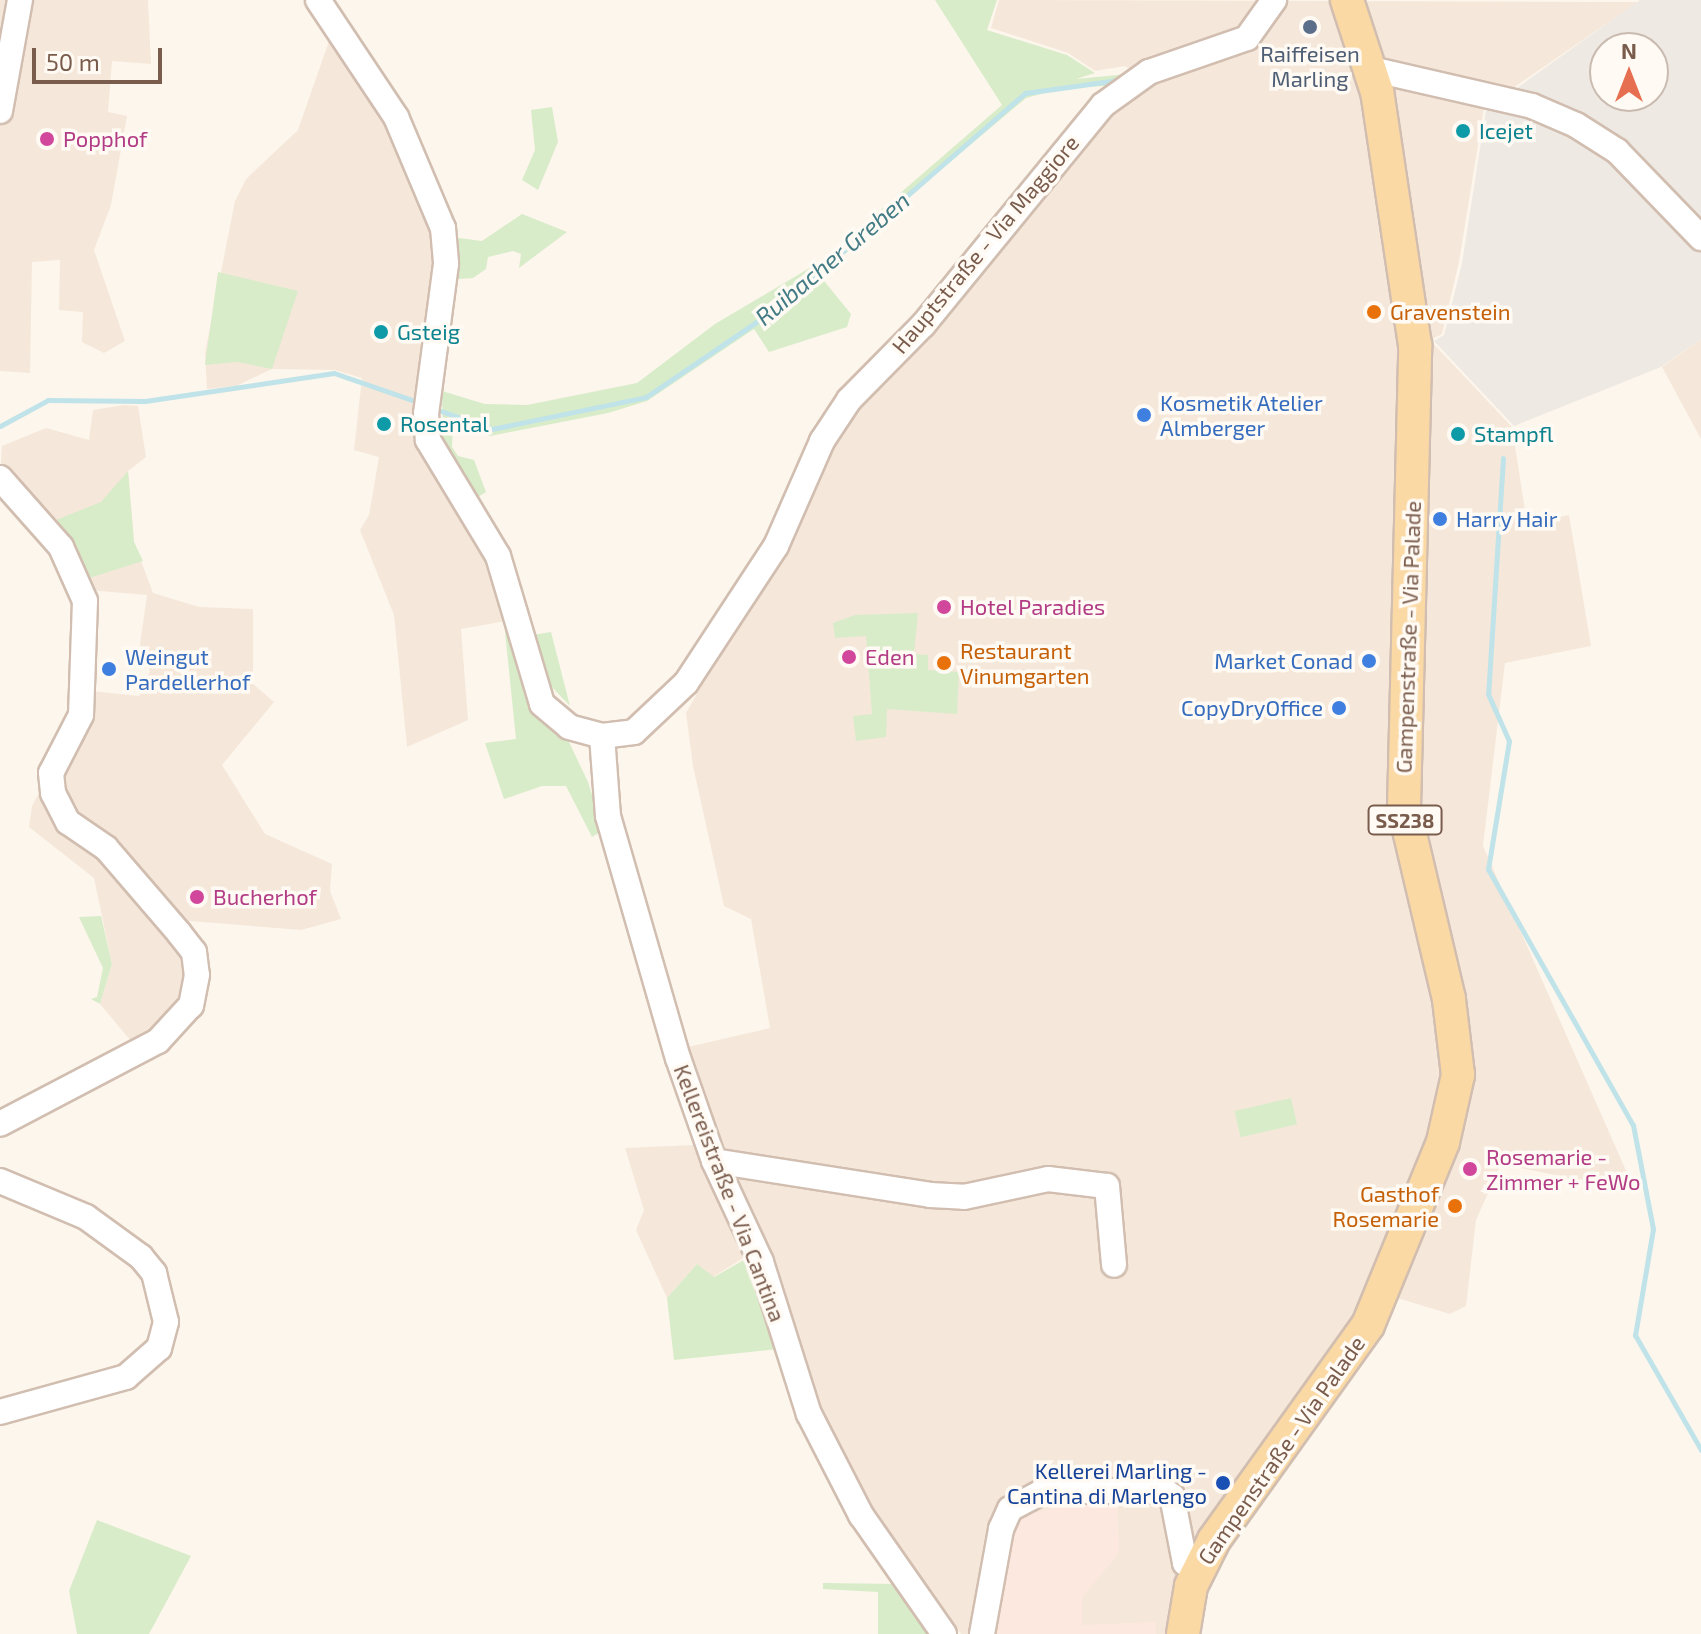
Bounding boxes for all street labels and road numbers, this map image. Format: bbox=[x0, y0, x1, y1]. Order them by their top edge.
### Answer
street label: Hauptstraße - Via Maggiore bbox=[886, 129, 1084, 359]
street label: Gampenstraße - Via Palade bbox=[1390, 500, 1426, 774]
road number: SS238 bbox=[1367, 804, 1443, 836]
street label: Kellereistraße - Via Cantina bbox=[669, 1060, 791, 1326]
street label: Gampenstraße - Via Palade bbox=[1192, 1331, 1370, 1569]

